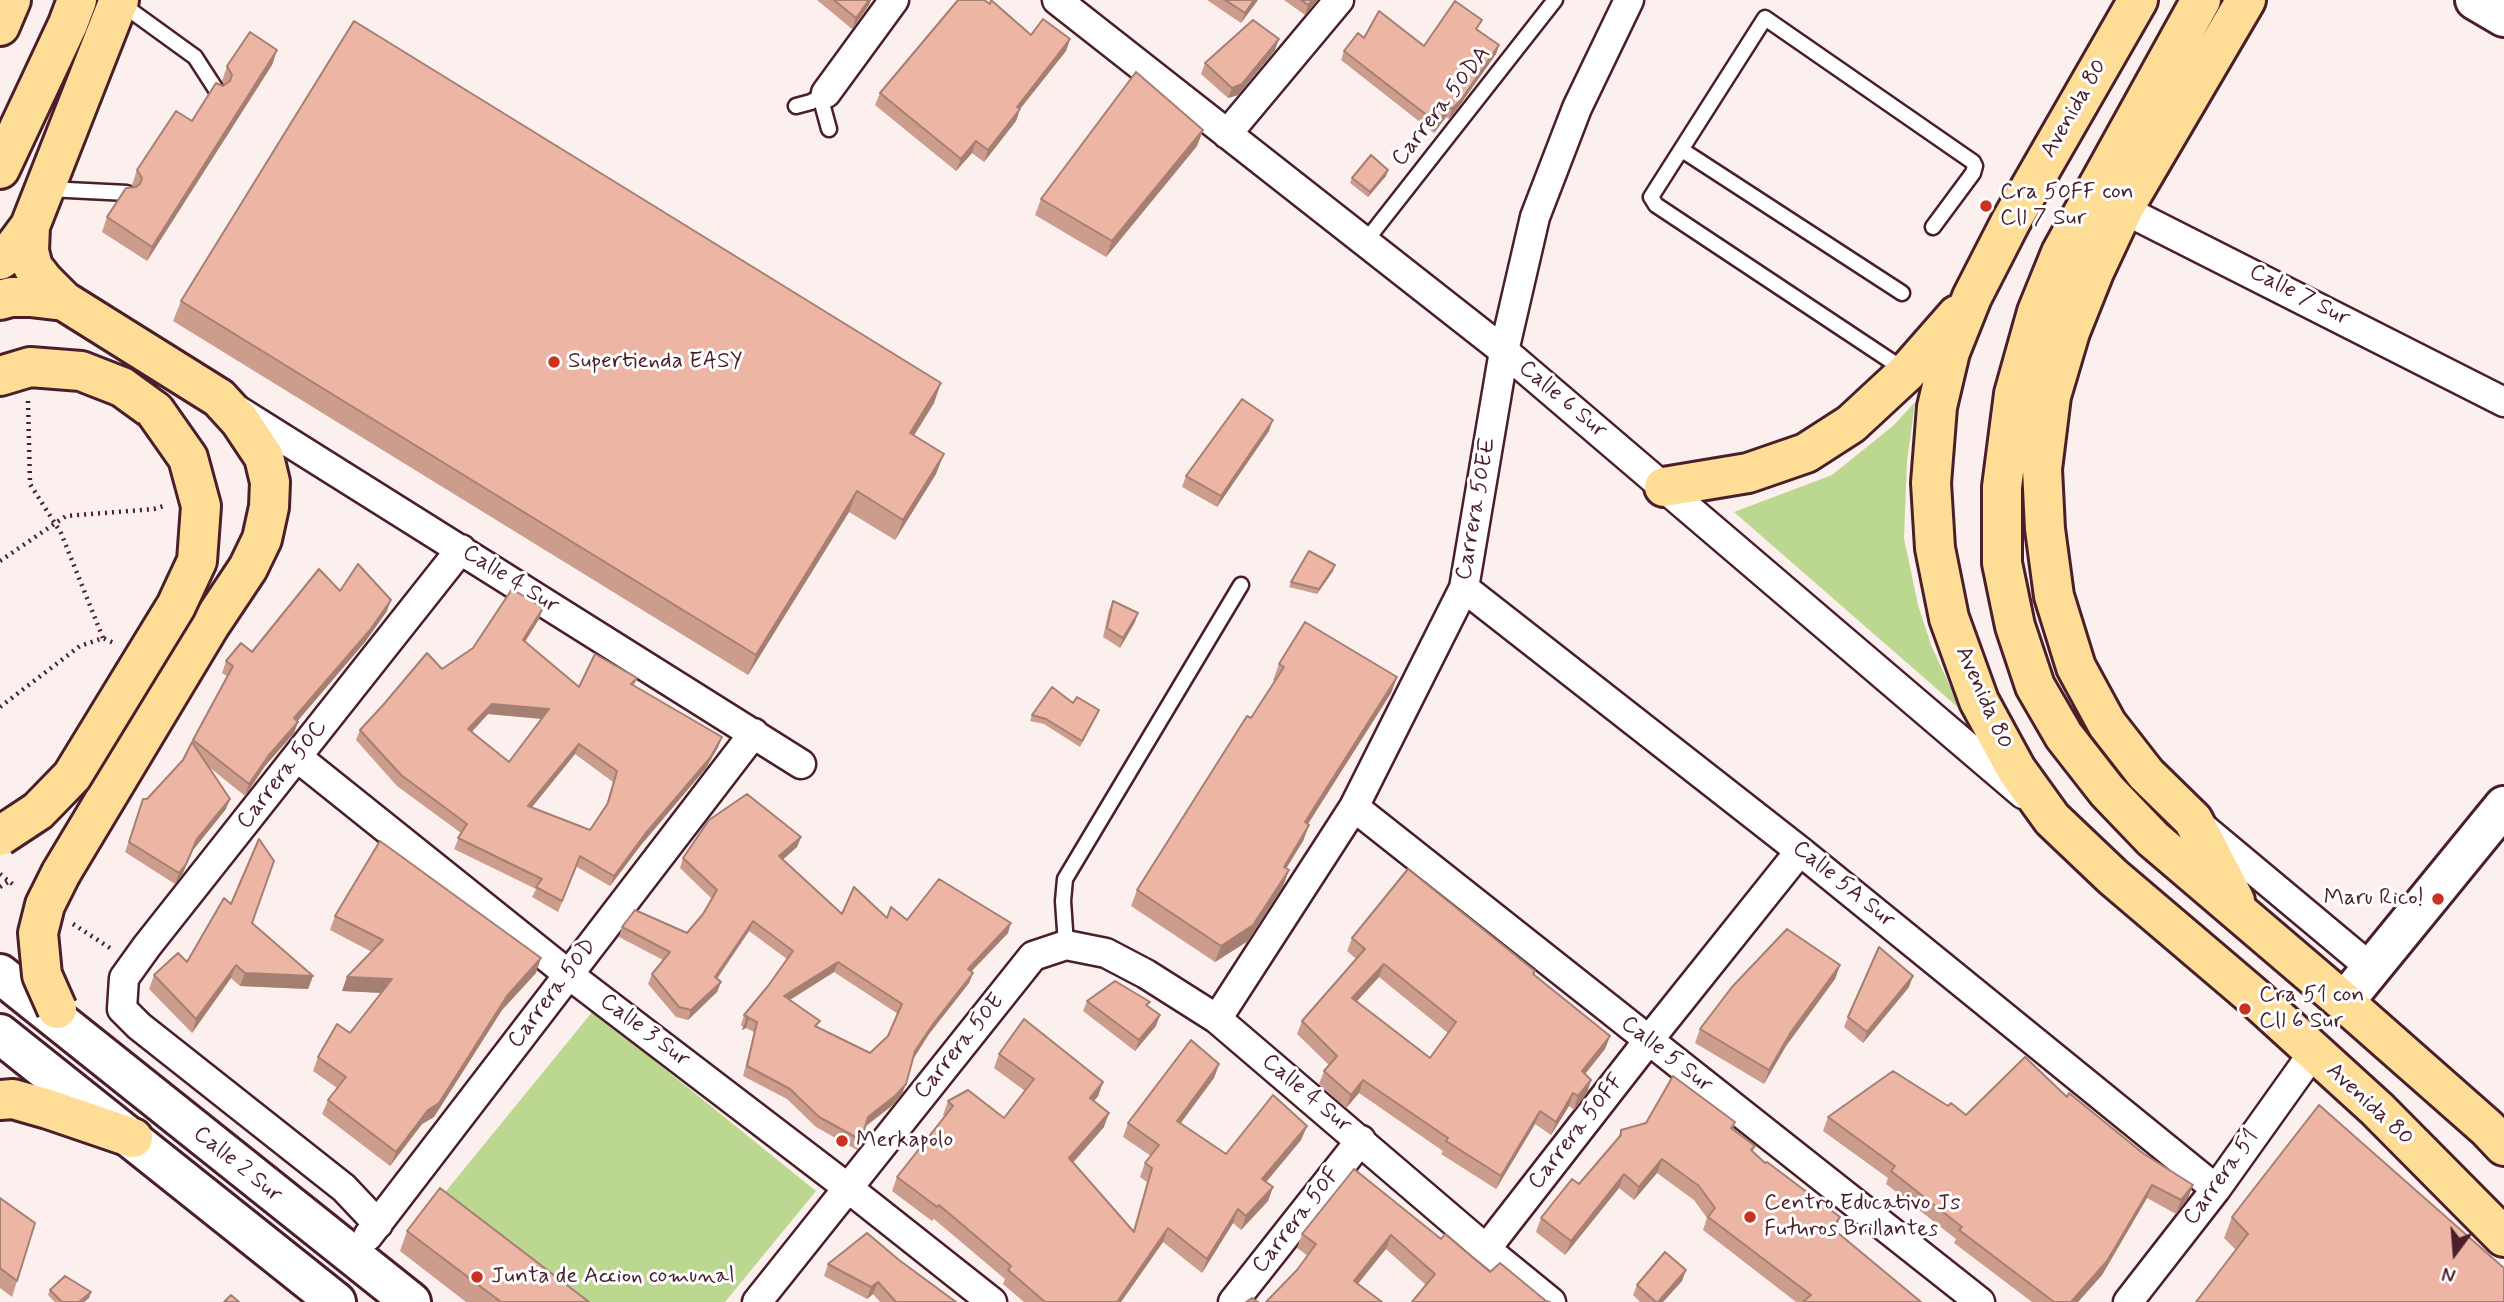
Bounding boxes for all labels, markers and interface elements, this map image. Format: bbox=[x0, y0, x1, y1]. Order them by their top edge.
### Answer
street label: Carrera 50DA bbox=[1386, 41, 1498, 173]
street label: Avenida 80 bbox=[2036, 55, 2114, 163]
place label: Cra 50FF con Cll 7 Sur bbox=[2000, 179, 2134, 233]
marker: Cra 50FF con Cll 7 Sur bbox=[1978, 198, 1994, 214]
street label: Calle 7 Sur bbox=[2244, 259, 2354, 333]
place label: Supertienda EASY bbox=[568, 348, 742, 376]
marker: Supertienda EASY bbox=[546, 354, 562, 370]
street label: Calle 6 Sur bbox=[1512, 355, 1612, 445]
street label: Carrera 50EE bbox=[1451, 435, 1503, 583]
street label: Calle 4 Sur bbox=[457, 540, 563, 620]
street label: Avenida 80 bbox=[1948, 642, 2018, 754]
street label: Carrera 50C bbox=[232, 715, 334, 835]
street label: Calle 5A Sur bbox=[1786, 835, 1900, 935]
place label: Maru Rico! bbox=[2324, 885, 2424, 913]
marker: Maru Rico! bbox=[2430, 891, 2446, 907]
street label: Carrera 50D bbox=[503, 934, 603, 1054]
place label: Cra 51 con Cll 6 Sur bbox=[2259, 982, 2364, 1036]
street label: Calle 3 Sur bbox=[594, 988, 694, 1074]
street label: Carrera 50E bbox=[909, 988, 1011, 1106]
marker: Cra 51 con Cll 6 Sur bbox=[2237, 1001, 2253, 1017]
street label: Calle 5 Sur bbox=[1615, 1011, 1717, 1099]
street label: Calle 4 Sur bbox=[1256, 1049, 1356, 1139]
street label: Avenida 80 bbox=[2320, 1058, 2418, 1152]
street label: Carrera 50FF bbox=[1523, 1068, 1631, 1196]
street label: Calle 2 Sur bbox=[187, 1121, 287, 1209]
street label: Carrera 51 bbox=[2178, 1125, 2266, 1231]
place label: Merkapolo bbox=[856, 1127, 953, 1155]
marker: Merkapolo bbox=[834, 1133, 850, 1149]
street label: Carrera 50F bbox=[1247, 1162, 1347, 1280]
place label: Centro Educativo Js Futuros Brillantes bbox=[1764, 1190, 1960, 1244]
marker: Centro Educativo Js Futuros Brillantes bbox=[1742, 1209, 1758, 1225]
north arrow bbox=[2420, 1218, 2490, 1288]
text: N bbox=[2440, 1260, 2459, 1287]
place label: Junta de Accion comunal bbox=[491, 1263, 735, 1291]
marker: Junta de Accion comunal bbox=[469, 1269, 485, 1285]

